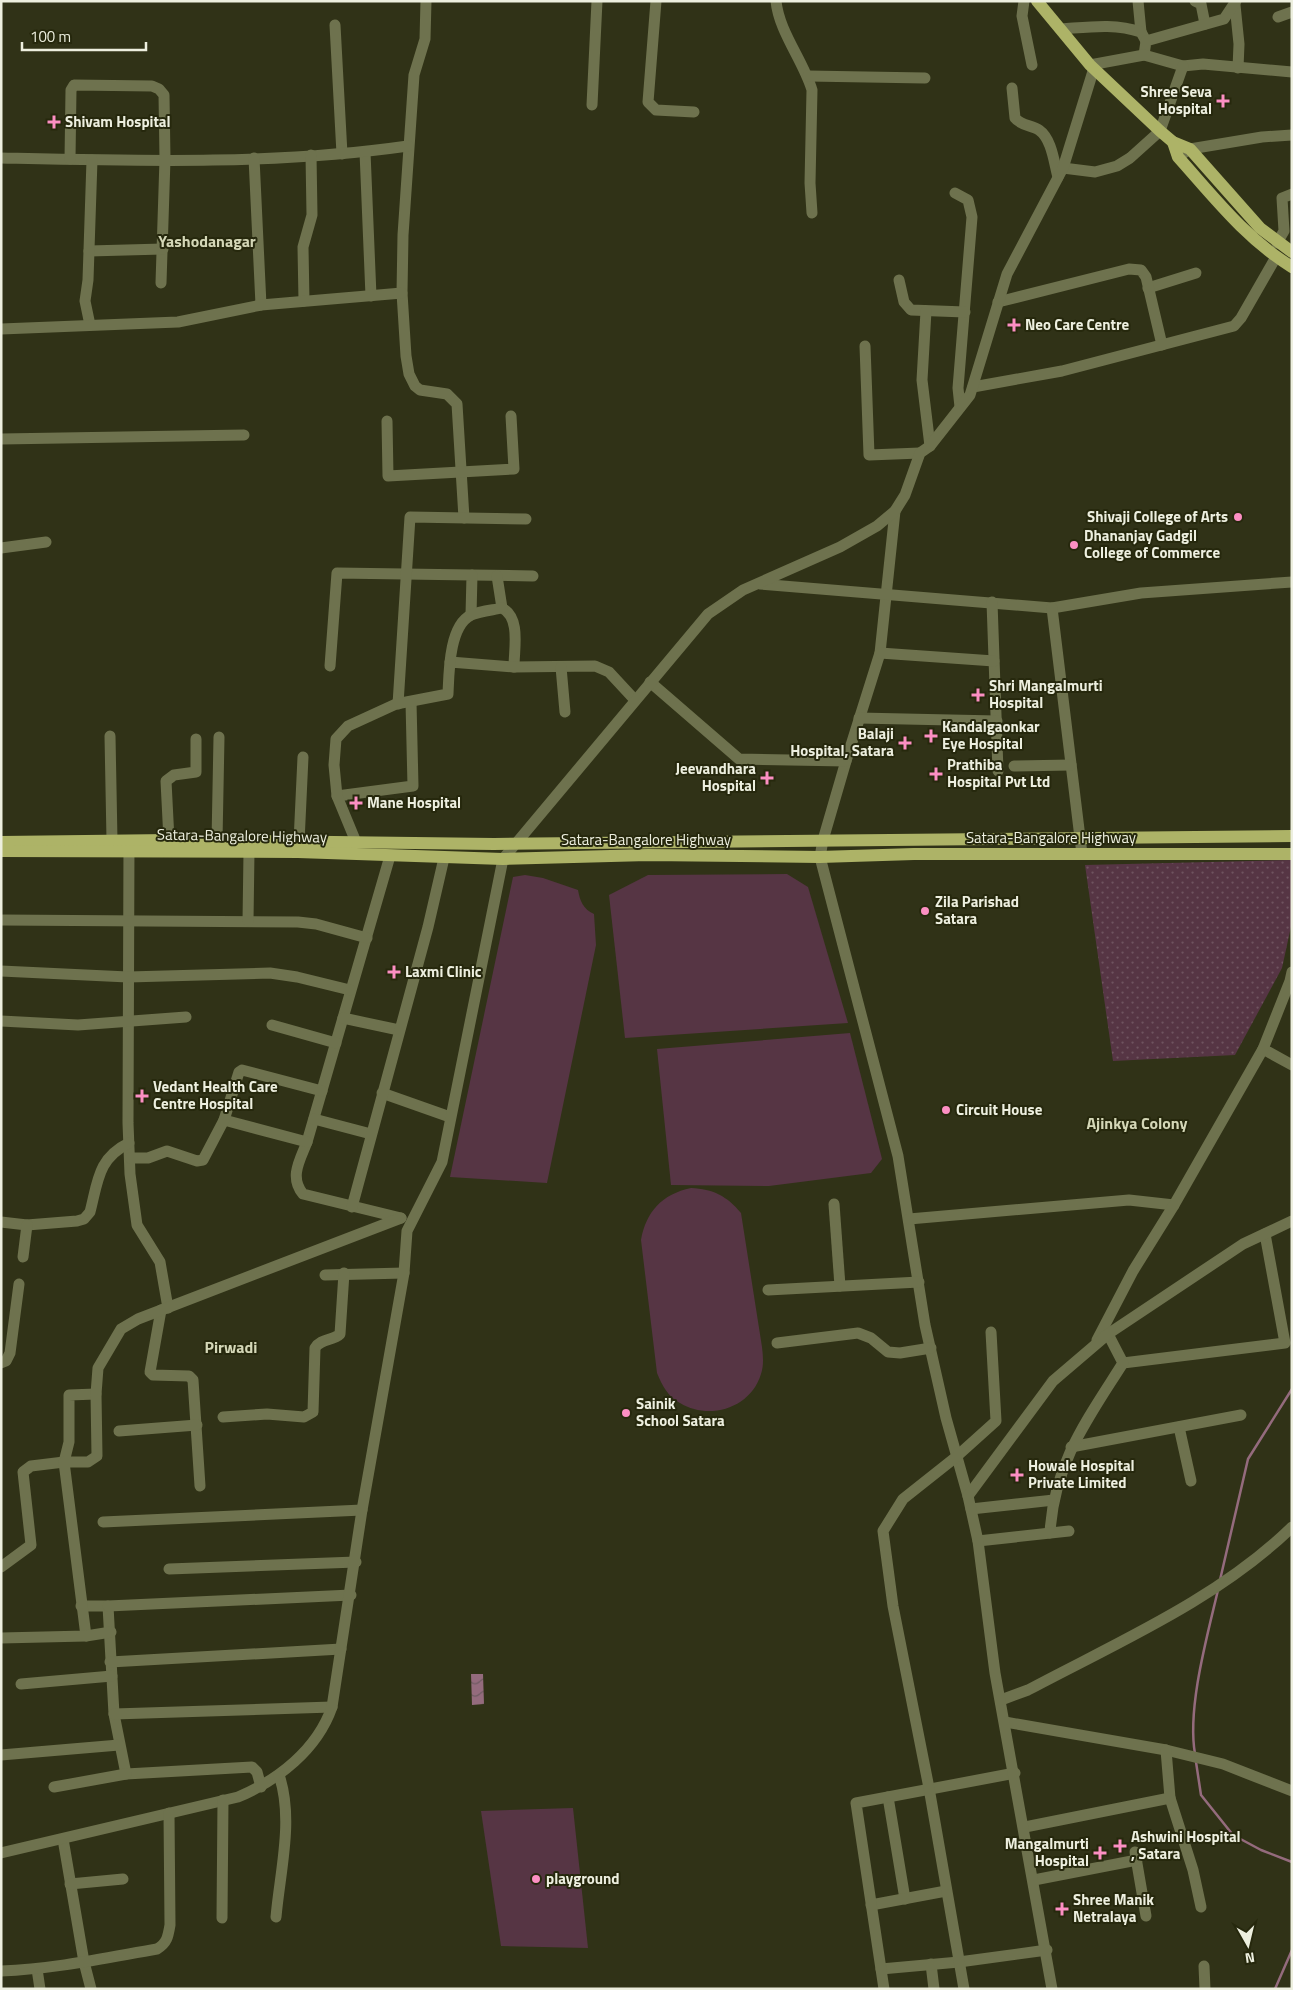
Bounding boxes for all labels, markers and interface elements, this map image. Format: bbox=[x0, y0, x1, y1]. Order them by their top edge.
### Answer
scale bar bbox=[22, 20, 146, 52]
text: 100 m bbox=[30, 25, 71, 48]
place label: Shree Seva Hospital bbox=[1141, 80, 1212, 120]
marker: Shree Seva Hospital bbox=[1216, 94, 1230, 108]
place label: Shivam Hospital bbox=[65, 110, 171, 133]
marker: Shivam Hospital bbox=[47, 115, 61, 129]
district label: Yashodanagar bbox=[158, 229, 256, 253]
place label: Neo Care Centre bbox=[1025, 313, 1130, 336]
marker: Neo Care Centre bbox=[1007, 318, 1021, 332]
place label: Shivaji College of Arts bbox=[1087, 505, 1228, 528]
marker: Shivaji College of Arts bbox=[1232, 511, 1244, 523]
place label: Dhananjay Gadgil College of Commerce bbox=[1084, 524, 1220, 564]
marker: Dhananjay Gadgil College of Commerce bbox=[1068, 539, 1080, 551]
place label: Shri Mangalmurti Hospital bbox=[989, 674, 1103, 714]
marker: Shri Mangalmurti Hospital bbox=[971, 688, 985, 702]
place label: Kandalgaonkar Eye Hospital bbox=[942, 715, 1040, 755]
place label: Balaji Hospital, Satara bbox=[790, 722, 894, 762]
marker: Kandalgaonkar Eye Hospital bbox=[924, 729, 938, 743]
marker: Balaji Hospital, Satara bbox=[898, 736, 912, 750]
place label: Prathiba Hospital Pvt Ltd bbox=[947, 753, 1050, 793]
place label: Jeevandhara Hospital bbox=[676, 757, 756, 797]
marker: Prathiba Hospital Pvt Ltd bbox=[929, 767, 943, 781]
marker: Jeevandhara Hospital bbox=[760, 771, 774, 785]
place label: Mane Hospital bbox=[367, 791, 461, 814]
marker: Mane Hospital bbox=[349, 796, 363, 810]
street label: Satara-Bangalore Highway bbox=[157, 823, 327, 848]
street label: Satara-Bangalore Highway bbox=[966, 826, 1136, 849]
street label: Satara-Bangalore Highway bbox=[561, 828, 731, 851]
place label: Zila Parishad Satara bbox=[935, 890, 1019, 930]
marker: Zila Parishad Satara bbox=[919, 905, 931, 917]
place label: Laxmi Clinic bbox=[405, 960, 482, 983]
marker: Laxmi Clinic bbox=[387, 965, 401, 979]
place label: Vedant Health Care Centre Hospital bbox=[153, 1075, 278, 1115]
marker: Vedant Health Care Centre Hospital bbox=[135, 1089, 149, 1103]
place label: Circuit House bbox=[956, 1098, 1043, 1121]
marker: Circuit House bbox=[940, 1104, 952, 1116]
district label: Ajinkya Colony bbox=[1086, 1111, 1188, 1135]
district label: Pirwadi bbox=[205, 1335, 257, 1359]
place label: Sainik School Satara bbox=[636, 1392, 725, 1432]
marker: Sainik School Satara bbox=[620, 1407, 632, 1419]
place label: Howale Hospital Private Limited bbox=[1028, 1454, 1135, 1494]
marker: Howale Hospital Private Limited bbox=[1010, 1468, 1024, 1482]
place label: Ashwini Hospital , Satara bbox=[1131, 1825, 1241, 1865]
place label: Mangalmurti Hospital bbox=[1005, 1832, 1089, 1872]
marker: Ashwini Hospital , Satara bbox=[1113, 1839, 1127, 1853]
marker: Mangalmurti Hospital bbox=[1093, 1846, 1107, 1860]
place label: playground bbox=[546, 1867, 620, 1890]
marker: playground bbox=[530, 1873, 542, 1885]
place label: Shree Manik Netralaya bbox=[1073, 1888, 1154, 1928]
marker: Shree Manik Netralaya bbox=[1055, 1902, 1069, 1916]
north arrow bbox=[1223, 1920, 1273, 1970]
text: N bbox=[1244, 1947, 1256, 1969]

